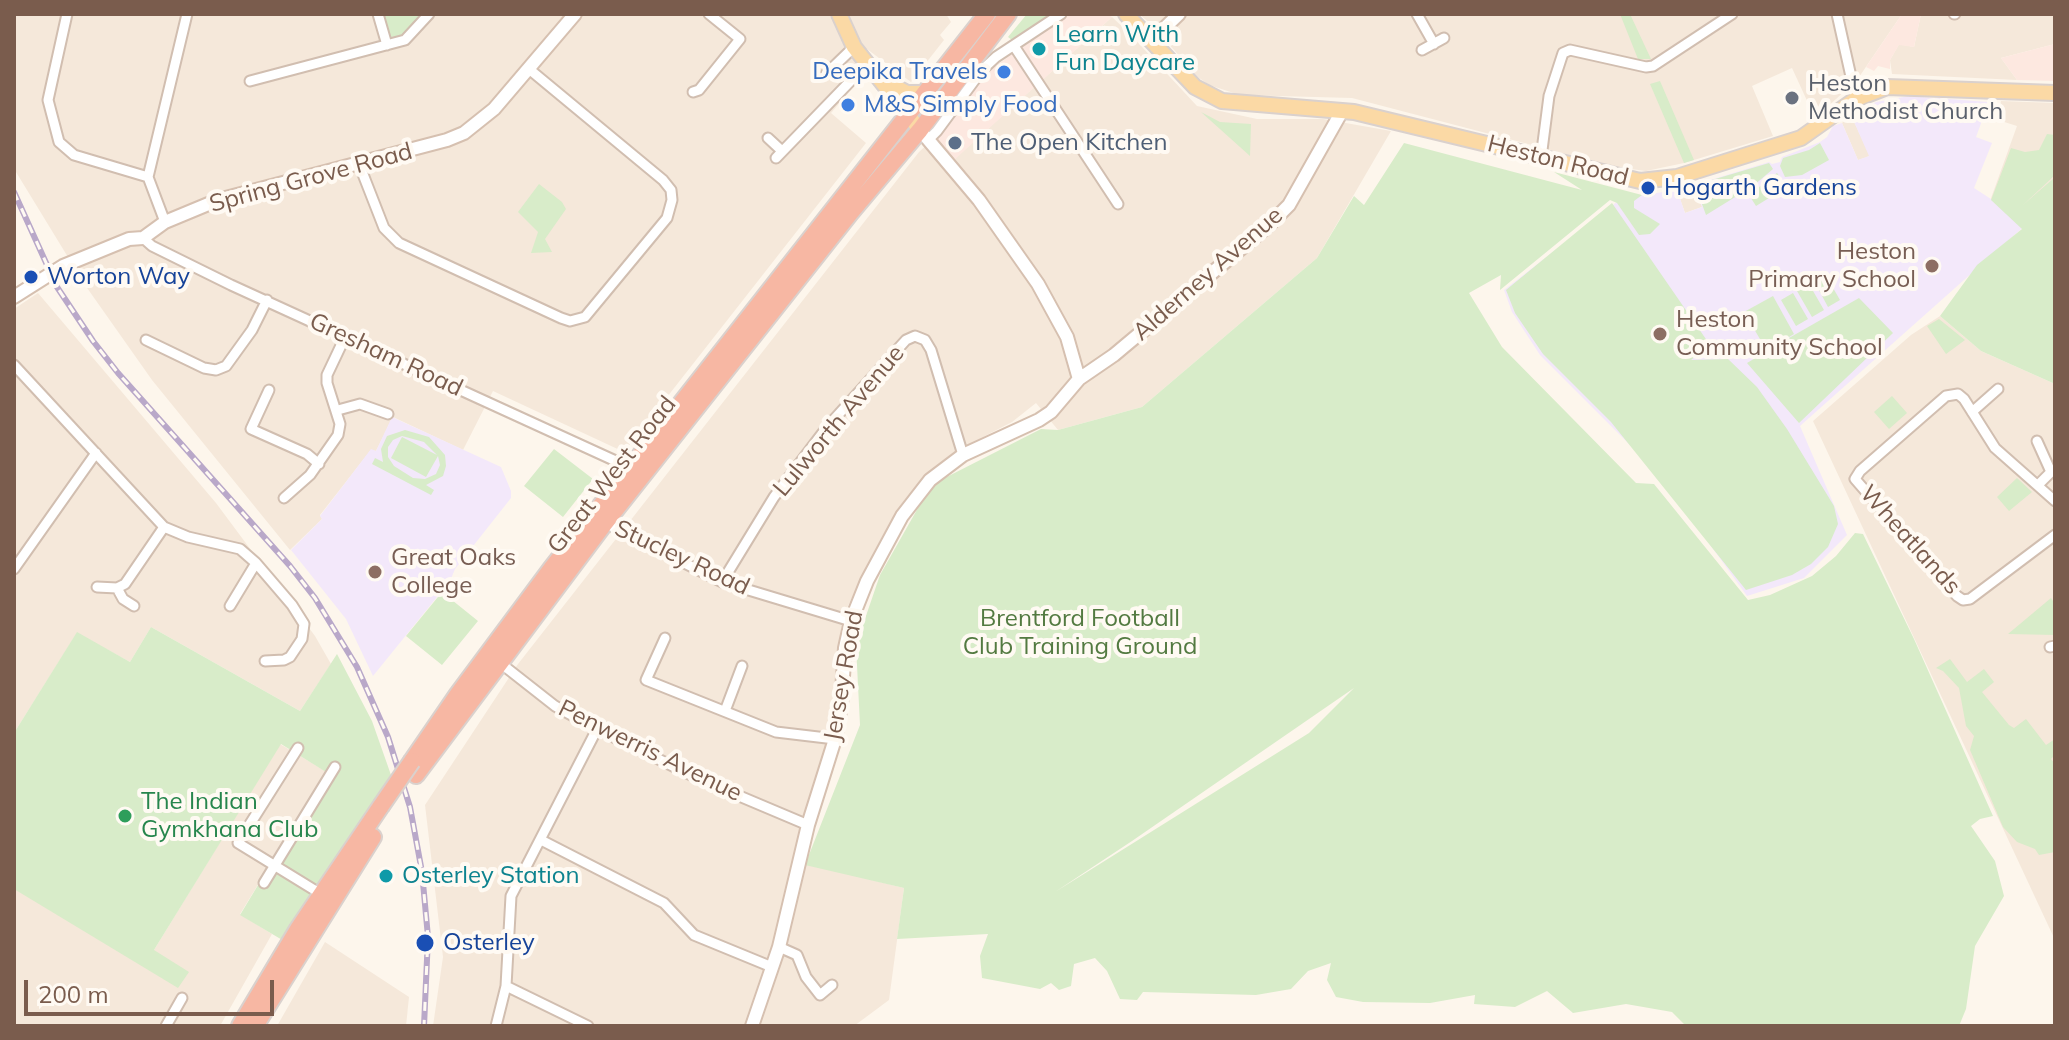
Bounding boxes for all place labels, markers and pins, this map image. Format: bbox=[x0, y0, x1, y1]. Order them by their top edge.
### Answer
place label: Learn With Fun Daycare bbox=[1055, 21, 1195, 77]
marker: Learn With Fun Daycare bbox=[1030, 40, 1048, 58]
place label: Deepika Travels bbox=[812, 58, 988, 86]
marker: Deepika Travels bbox=[995, 63, 1013, 81]
place label: Heston Methodist Church bbox=[1808, 70, 2003, 126]
marker: Heston Methodist Church bbox=[1783, 89, 1801, 107]
place label: M&S Simply Food bbox=[864, 91, 1058, 119]
marker: M&S Simply Food bbox=[839, 96, 857, 114]
place label: The Open Kitchen bbox=[971, 129, 1167, 157]
marker: The Open Kitchen bbox=[946, 134, 964, 152]
place label: Hogarth Gardens bbox=[1664, 174, 1857, 202]
marker: Hogarth Gardens bbox=[1639, 179, 1657, 197]
place label: Heston Primary School bbox=[1748, 238, 1916, 294]
marker: Heston Primary School bbox=[1923, 257, 1941, 275]
place label: Worton Way bbox=[47, 263, 190, 291]
marker: Worton Way bbox=[22, 268, 40, 286]
place label: Heston Community School bbox=[1676, 306, 1883, 362]
marker: Heston Community School bbox=[1651, 325, 1669, 343]
place label: Great Oaks College bbox=[391, 544, 516, 600]
marker: Great Oaks College bbox=[366, 563, 384, 581]
place label: The Indian Gymkhana Club bbox=[141, 788, 318, 844]
marker: The Indian Gymkhana Club bbox=[116, 807, 134, 825]
place label: Osterley Station bbox=[402, 862, 580, 890]
marker: Osterley Station bbox=[377, 867, 395, 885]
place label: Osterley bbox=[443, 929, 535, 957]
marker: Osterley bbox=[414, 932, 436, 954]

